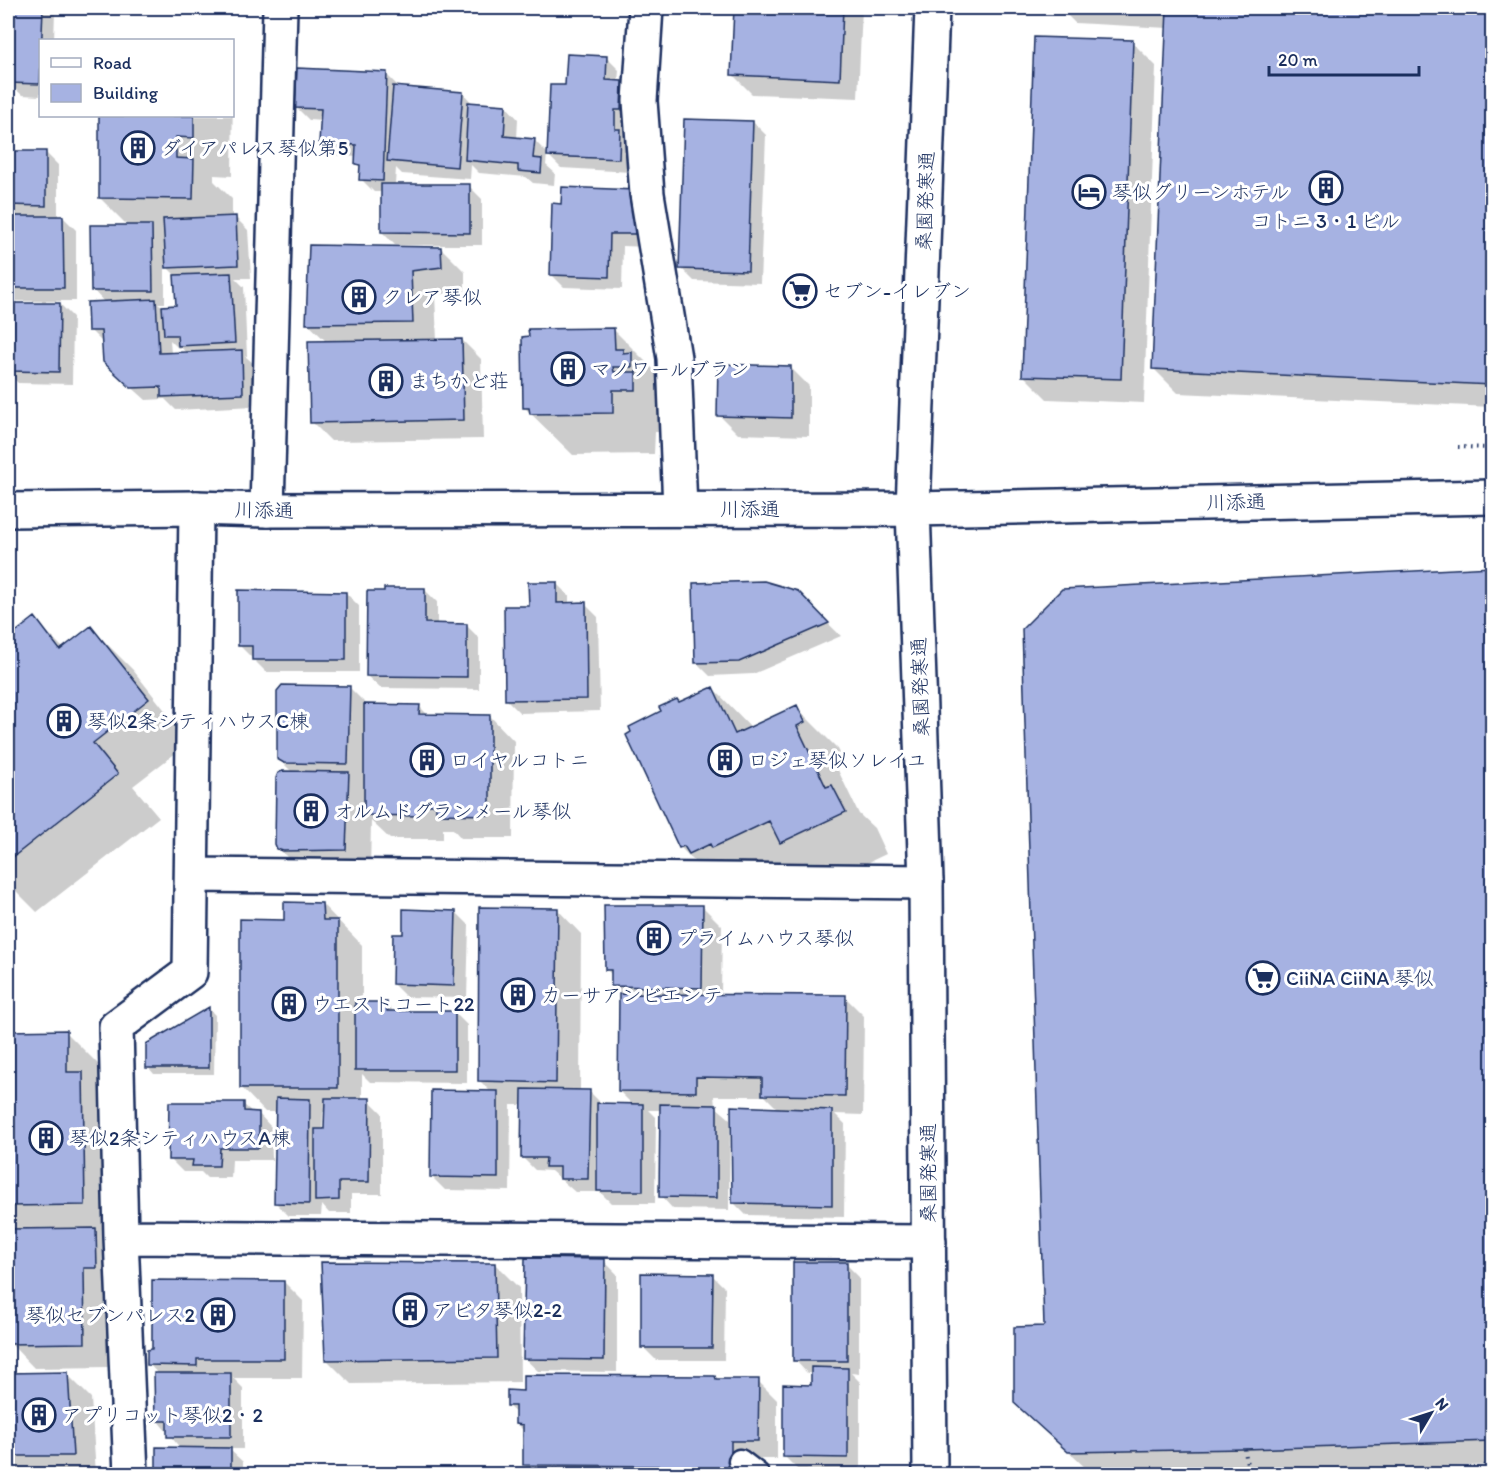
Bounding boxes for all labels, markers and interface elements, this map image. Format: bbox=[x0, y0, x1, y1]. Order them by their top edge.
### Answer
legend bbox=[39, 39, 234, 117]
scale bar bbox=[1269, 39, 1419, 77]
text: 20 m bbox=[1278, 49, 1318, 71]
text: Road bbox=[93, 52, 132, 74]
text: Building bbox=[93, 82, 159, 104]
building icon: ダイアパレス琴似第5 bbox=[120, 130, 156, 166]
place label: ダイアパレス琴似第5 bbox=[161, 136, 348, 160]
street label: 桑園発寒通 bbox=[911, 151, 939, 251]
building icon: コトニ 3・1 ビル bbox=[1308, 170, 1344, 206]
hotel icon: 琴似グリーンホテル bbox=[1071, 174, 1107, 210]
place label: 琴似グリーンホテル bbox=[1112, 180, 1290, 204]
place label: コトニ 3・1 ビル bbox=[1252, 209, 1400, 233]
supermarket icon: セブン-イレブン bbox=[782, 273, 818, 309]
building icon: クレア琴似 bbox=[341, 279, 377, 315]
place label: セブン-イレブン bbox=[823, 279, 971, 303]
place label: クレア琴似 bbox=[382, 285, 482, 309]
building icon: マノワールブラン bbox=[550, 351, 586, 387]
place label: マノワールブラン bbox=[591, 357, 749, 381]
building icon: まちかど荘 bbox=[368, 363, 404, 399]
place label: まちかど荘 bbox=[409, 369, 509, 393]
street label: 川添通 bbox=[1206, 489, 1266, 515]
street label: 川添通 bbox=[234, 497, 294, 523]
street label: 川添通 bbox=[720, 497, 780, 521]
street label: 桑園発寒通 bbox=[906, 637, 934, 737]
building icon: 琴似2条シティハウスC棟 bbox=[46, 703, 82, 739]
place label: 琴似2条シティハウスC棟 bbox=[87, 709, 309, 733]
building icon: ロイヤルコトニ bbox=[409, 742, 445, 778]
building icon: ロジェ琴似ソレイユ bbox=[707, 742, 743, 778]
place label: ロイヤルコトニ bbox=[450, 748, 590, 772]
place label: ロジェ琴似ソレイユ bbox=[748, 748, 926, 772]
building icon: オルムドグランメール琴似 bbox=[293, 793, 329, 829]
place label: オルムドグランメール琴似 bbox=[334, 799, 572, 823]
building icon: プライムハウス琴似 bbox=[636, 920, 672, 956]
place label: プライムハウス琴似 bbox=[677, 926, 854, 950]
supermarket icon: CiiNA CiiNA 琴似 bbox=[1245, 960, 1281, 996]
place label: CiiNA CiiNA 琴似 bbox=[1286, 966, 1434, 990]
building icon: カーサアンビエンテ bbox=[500, 977, 536, 1013]
place label: カーサアンビエンテ bbox=[541, 983, 723, 1007]
building icon: ウエストコート22 bbox=[271, 986, 307, 1022]
place label: ウエストコート22 bbox=[312, 992, 475, 1016]
building icon: 琴似2条シティハウスA棟 bbox=[28, 1120, 64, 1156]
street label: 桑園発寒通 bbox=[916, 1123, 940, 1223]
place label: 琴似2条シティハウスA棟 bbox=[69, 1126, 291, 1150]
building icon: アビタ琴似2-2 bbox=[392, 1292, 428, 1328]
building icon: 琴似セブンパレス2 bbox=[200, 1297, 236, 1333]
place label: アビタ琴似2-2 bbox=[433, 1298, 563, 1322]
place label: 琴似セブンパレス2 bbox=[25, 1303, 195, 1327]
north arrow bbox=[1401, 1383, 1461, 1443]
text: N bbox=[1431, 1394, 1453, 1414]
building icon: アプリコット琴似2・2 bbox=[21, 1397, 57, 1433]
place label: アプリコット琴似2・2 bbox=[62, 1403, 264, 1427]

